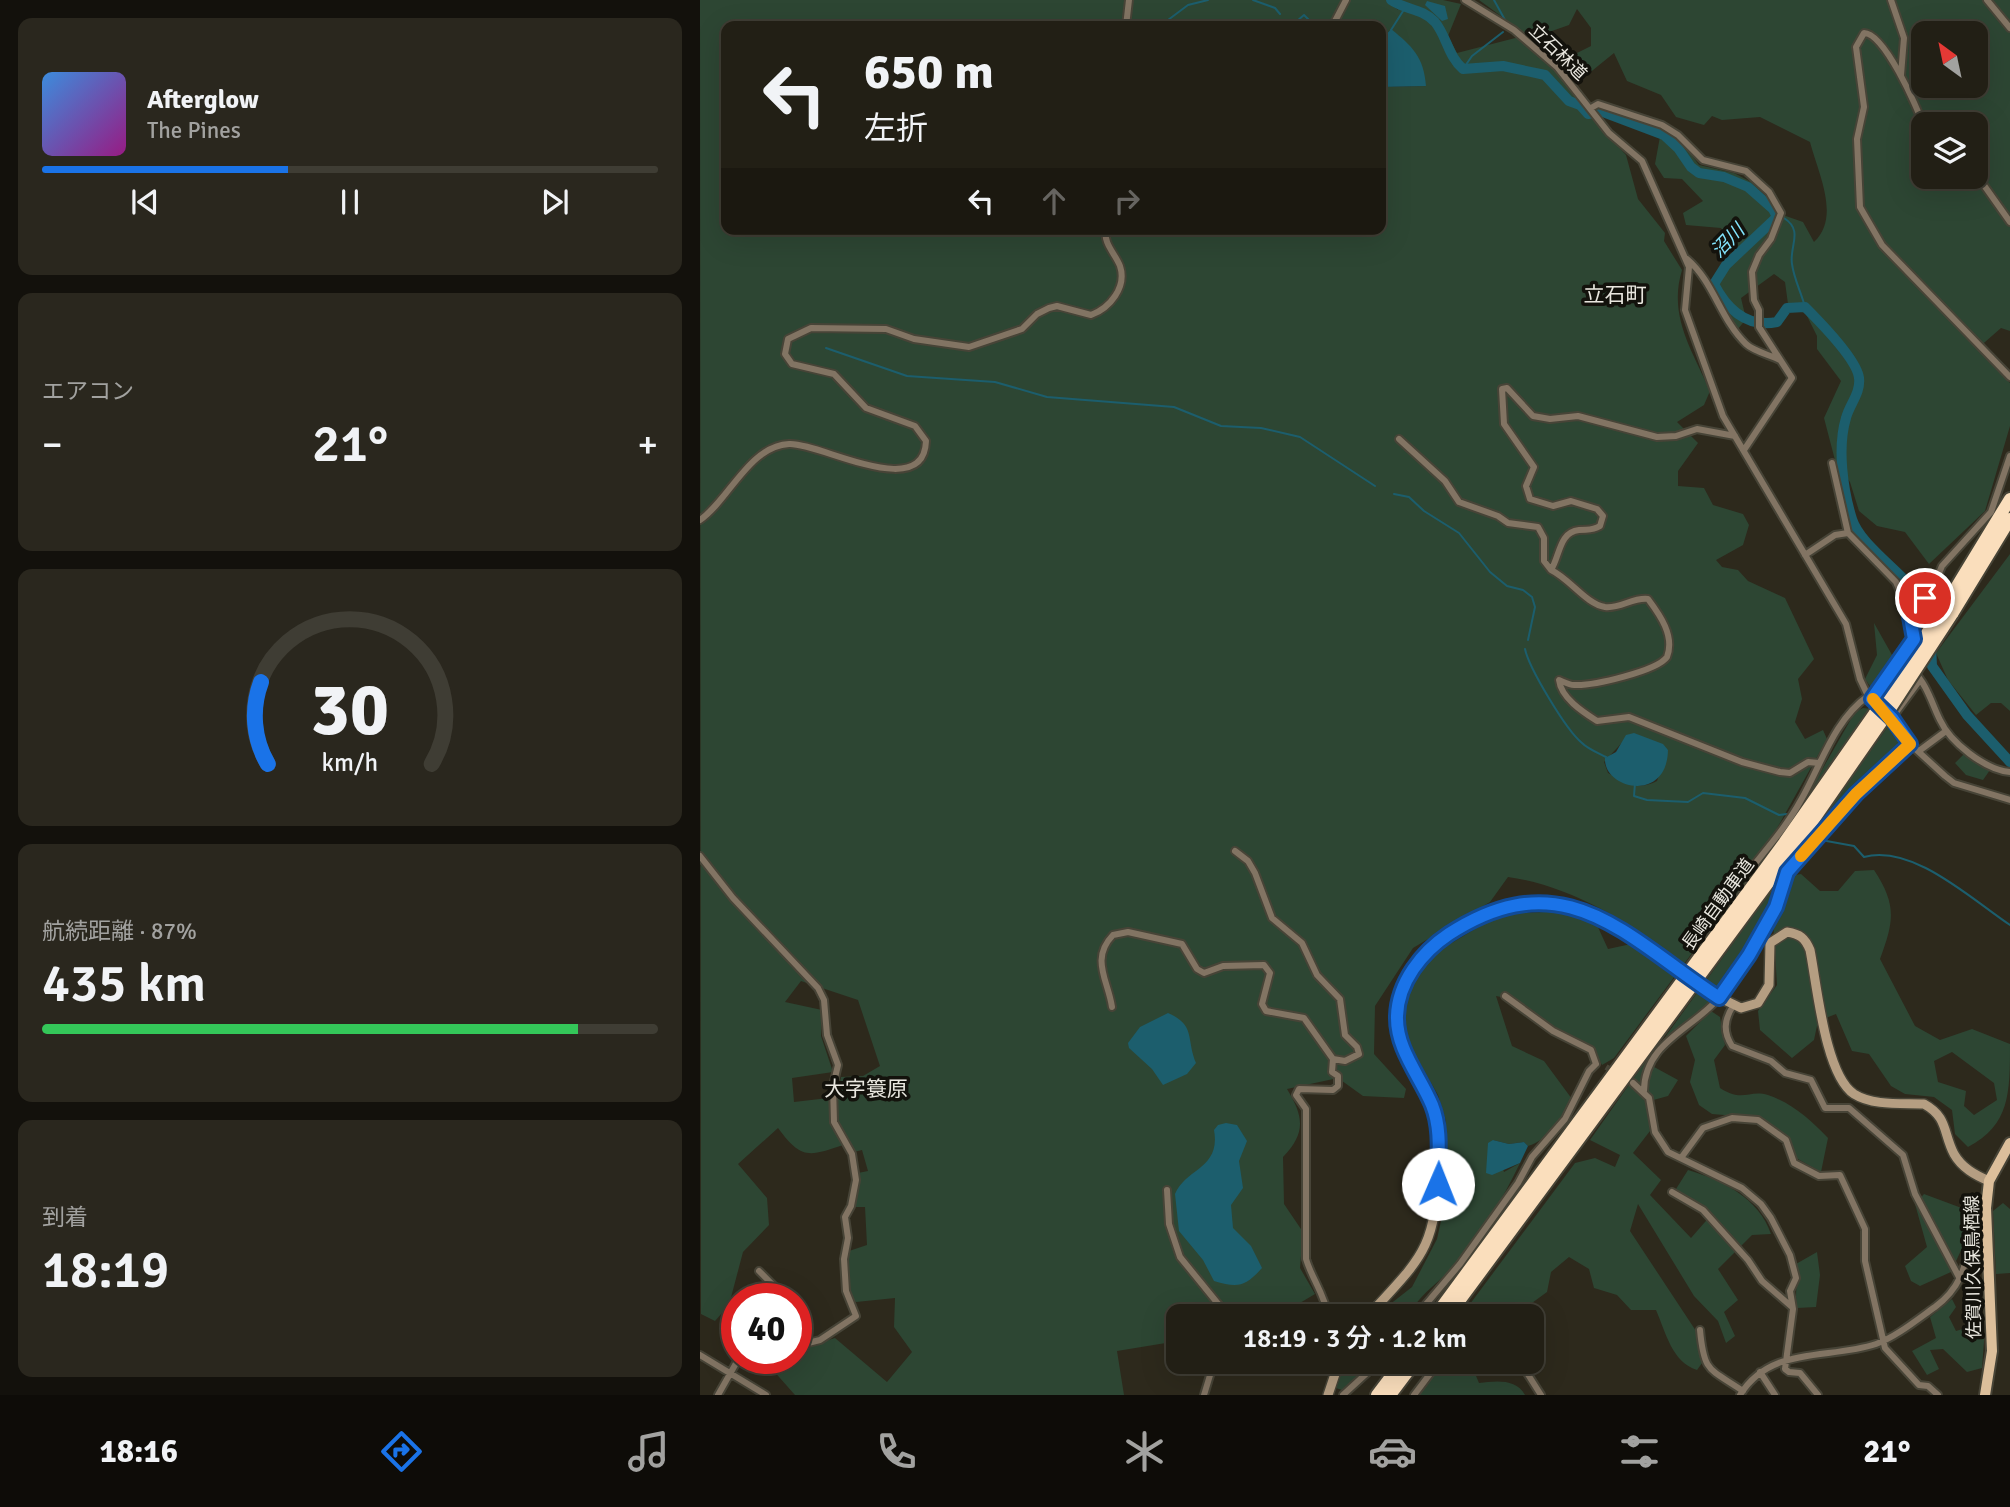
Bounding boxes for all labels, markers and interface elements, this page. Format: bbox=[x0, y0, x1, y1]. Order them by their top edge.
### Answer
street label: 立石林道 bbox=[1524, 19, 1592, 85]
north arrow bbox=[1911, 21, 1988, 98]
map controls bbox=[1911, 21, 1988, 189]
text: 650 m bbox=[864, 42, 994, 102]
icon: left bbox=[749, 49, 840, 140]
text: Afterglow bbox=[147, 84, 259, 116]
text: 左折 bbox=[864, 109, 928, 148]
button: layers bbox=[1911, 112, 1988, 189]
text: The Pines bbox=[147, 116, 241, 145]
icon: left bbox=[962, 182, 1000, 220]
icon: ahead bbox=[1035, 182, 1073, 220]
icon: right bbox=[1108, 182, 1146, 220]
icon: previous bbox=[126, 183, 164, 221]
icon: pause bbox=[331, 183, 369, 221]
icon: next bbox=[536, 183, 574, 221]
water label: 沼川 bbox=[1706, 218, 1751, 263]
district label: 立石町 bbox=[1584, 282, 1647, 308]
text: エアコン bbox=[42, 377, 134, 406]
text: 21° bbox=[312, 412, 388, 476]
text: − bbox=[42, 421, 63, 468]
text: + bbox=[637, 421, 658, 468]
pin bbox=[1895, 568, 1955, 628]
icon: arrive bbox=[1906, 579, 1944, 617]
text: 30 bbox=[311, 666, 389, 755]
text: km/h bbox=[322, 746, 378, 777]
street label: 長崎自動車道 bbox=[1677, 854, 1759, 954]
text: 航続距離 · 87% bbox=[42, 917, 197, 946]
text: 435 km bbox=[42, 952, 206, 1016]
district label: 大字簑原 bbox=[824, 1076, 908, 1102]
position arrow bbox=[1401, 1147, 1475, 1221]
street label: 佐賀川久保鳥栖線 bbox=[1961, 1195, 1985, 1339]
text: 到着 bbox=[42, 1203, 88, 1232]
text: 18:19 bbox=[42, 1238, 169, 1302]
speed limit sign: 40 bbox=[721, 1283, 812, 1374]
text: 18:19 · 3 分 · 1.2 km bbox=[1243, 1323, 1467, 1355]
icon: directions bbox=[377, 1427, 426, 1476]
icon: music bbox=[624, 1427, 673, 1476]
icon: phone bbox=[872, 1427, 921, 1476]
icon: climate bbox=[1120, 1427, 1169, 1476]
icon: car bbox=[1368, 1427, 1417, 1476]
icon: filters bbox=[1615, 1427, 1664, 1476]
text: 18:16 bbox=[99, 1432, 178, 1471]
text: 21° bbox=[1863, 1432, 1911, 1471]

